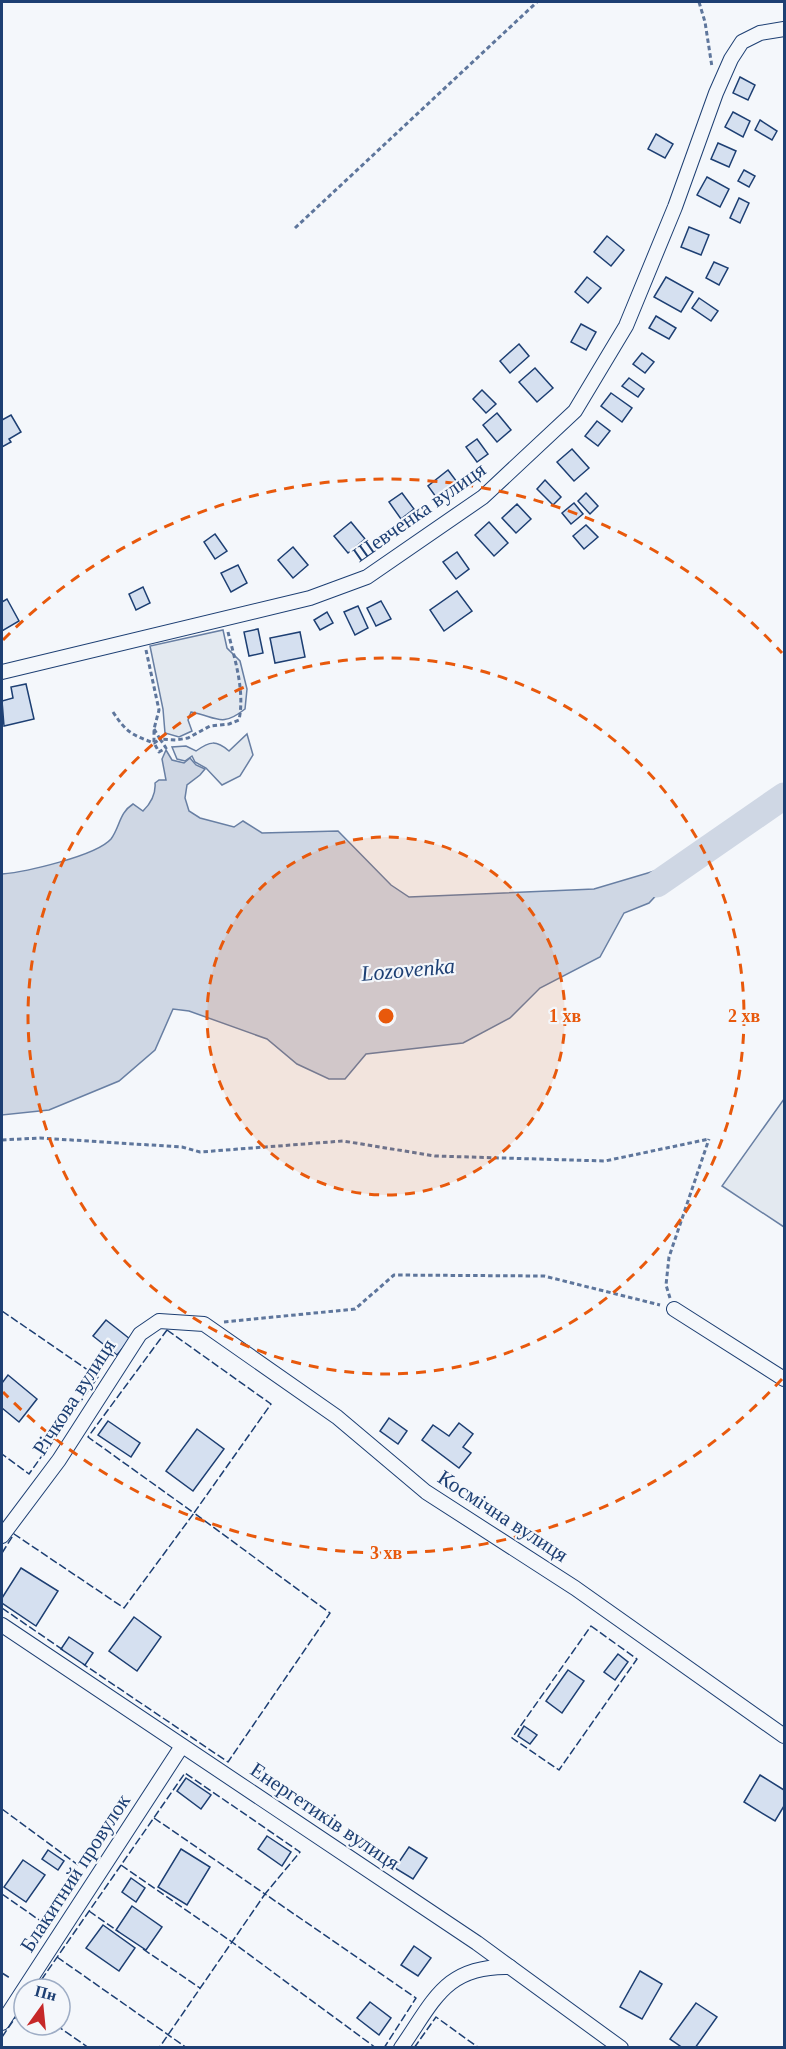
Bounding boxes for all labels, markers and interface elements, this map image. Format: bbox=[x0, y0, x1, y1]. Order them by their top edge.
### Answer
street label: Шевченка вулиця bbox=[348, 457, 490, 567]
water label: Lozovenka bbox=[359, 953, 456, 986]
centre of rings bbox=[376, 1006, 396, 1026]
text: 1 хв bbox=[549, 1006, 581, 1026]
text: 2 хв bbox=[728, 1006, 760, 1026]
street label: Річкова вулиця bbox=[28, 1334, 121, 1459]
street label: Космічна вулиця bbox=[433, 1465, 573, 1567]
text: 3 хв bbox=[370, 1543, 402, 1563]
street label: Енергетиків вулиця bbox=[246, 1757, 404, 1875]
street label: Блакитний провулок bbox=[15, 1789, 135, 1956]
north arrow bbox=[12, 1977, 72, 2037]
text: Пн bbox=[33, 1982, 58, 2004]

